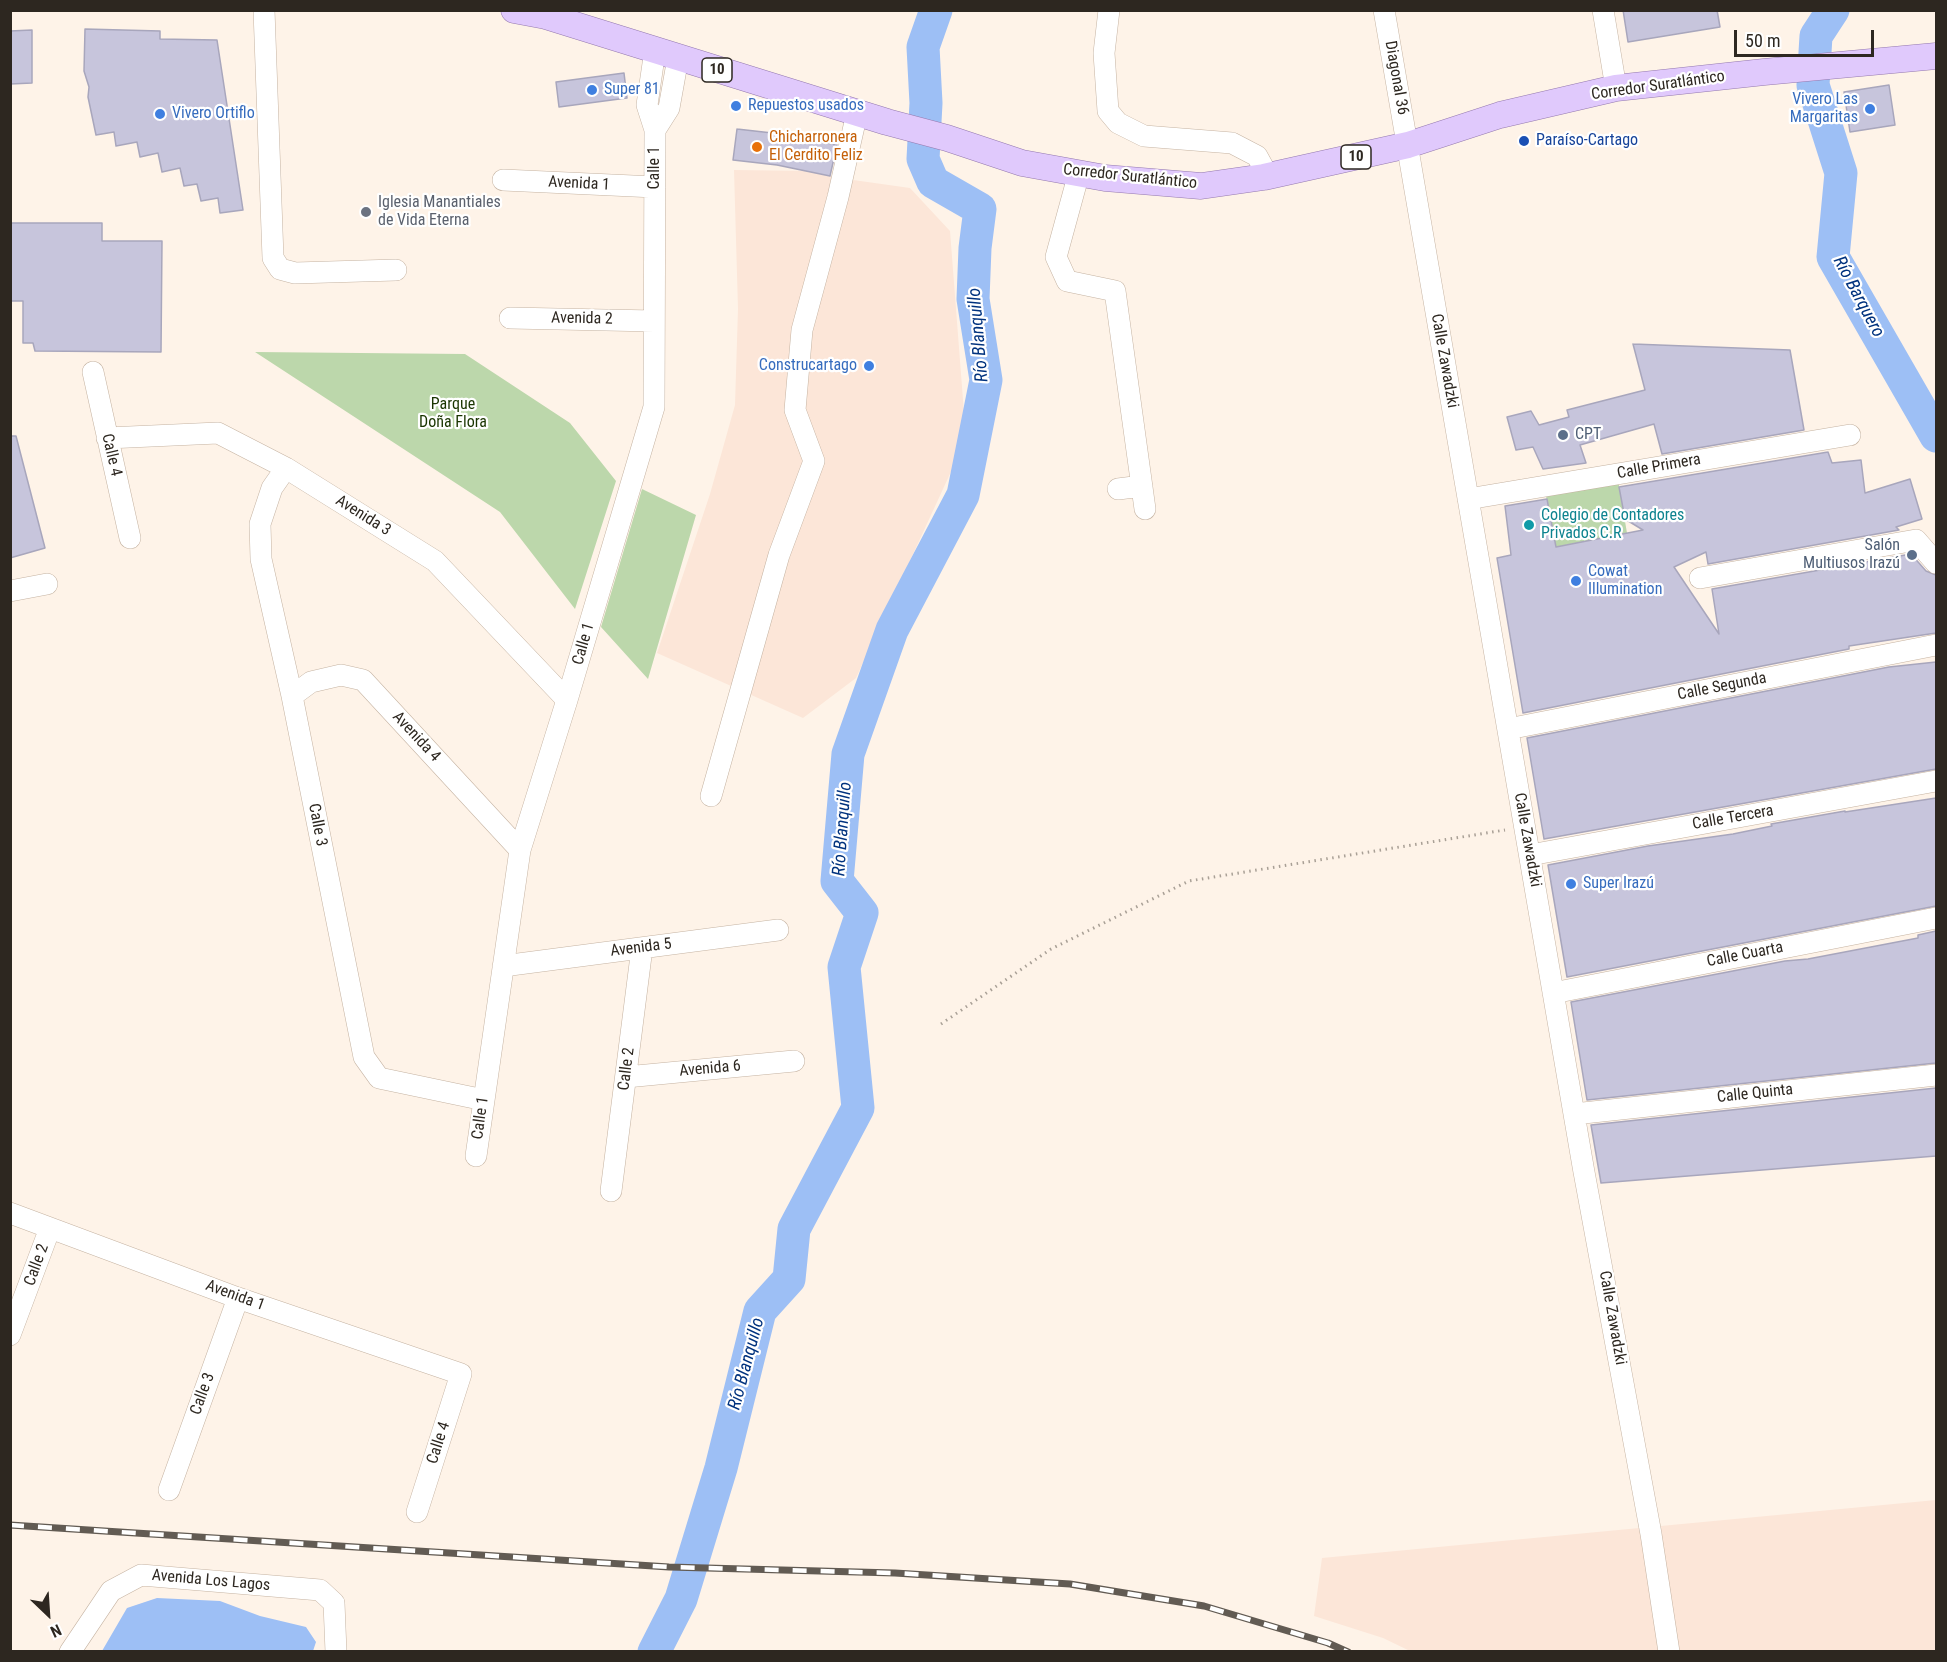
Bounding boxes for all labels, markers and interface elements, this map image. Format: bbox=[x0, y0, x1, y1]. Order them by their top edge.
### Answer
scale bar bbox=[1737, 18, 1876, 56]
text: 50 m bbox=[1745, 30, 1780, 51]
street label: Diagonal 36 bbox=[1380, 39, 1412, 117]
road number: 10 bbox=[702, 58, 732, 82]
street label: Corredor Suratlántico bbox=[1590, 67, 1726, 105]
place label: Super 81 bbox=[604, 80, 660, 100]
marker: Super 81 bbox=[585, 83, 599, 97]
place label: Vivero Las Margaritas bbox=[1790, 90, 1858, 128]
place label: Repuestos usados bbox=[748, 96, 864, 116]
marker: Repuestos usados bbox=[729, 99, 743, 113]
marker: Vivero Las Margaritas bbox=[1863, 102, 1877, 116]
place label: Vivero Ortiflo bbox=[172, 104, 255, 124]
marker: Vivero Ortiflo bbox=[153, 107, 167, 121]
place label: Chicharronera El Cerdito Feliz bbox=[769, 128, 863, 166]
place label: Paraíso-Cartago bbox=[1536, 131, 1638, 151]
marker: Paraíso-Cartago bbox=[1517, 134, 1531, 148]
marker: Chicharronera El Cerdito Feliz bbox=[750, 140, 764, 154]
road number: 10 bbox=[1341, 145, 1371, 169]
street label: Calle 1 bbox=[645, 146, 665, 190]
street label: Corredor Suratlántico bbox=[1062, 160, 1198, 194]
street label: Avenida 1 bbox=[548, 173, 610, 195]
place label: Iglesia Manantiales de Vida Eterna bbox=[378, 193, 501, 231]
marker: Iglesia Manantiales de Vida Eterna bbox=[359, 205, 373, 219]
water label: Río Barquero bbox=[1828, 253, 1888, 341]
water label: Río Blanquillo bbox=[964, 287, 994, 383]
street label: Avenida 2 bbox=[551, 309, 613, 329]
street label: Calle Zawadzki bbox=[1426, 312, 1462, 410]
place label: Construcartago bbox=[759, 356, 857, 376]
marker: Construcartago bbox=[862, 359, 876, 373]
park label: Parque Doña Flora bbox=[419, 395, 487, 433]
place label: CPT bbox=[1575, 425, 1601, 445]
marker: CPT bbox=[1556, 428, 1570, 442]
street label: Calle 4 bbox=[97, 432, 125, 478]
street label: Calle Primera bbox=[1616, 450, 1702, 484]
street label: Avenida 3 bbox=[332, 492, 394, 540]
place label: Colegio de Contadores Privados C.R bbox=[1541, 506, 1684, 544]
marker: Colegio de Contadores Privados C.R bbox=[1522, 518, 1536, 532]
place label: Salón Multiusos Irazú bbox=[1803, 536, 1900, 574]
marker: Salón Multiusos Irazú bbox=[1905, 548, 1919, 562]
place label: Cowat Illumination bbox=[1588, 562, 1662, 600]
marker: Cowat Illumination bbox=[1569, 574, 1583, 588]
street label: Calle 1 bbox=[569, 621, 599, 667]
street label: Calle Segunda bbox=[1676, 669, 1768, 705]
street label: Avenida 4 bbox=[388, 708, 444, 766]
water label: Río Blanquillo bbox=[829, 781, 857, 877]
street label: Calle Zawadzki bbox=[1509, 791, 1545, 889]
street label: Calle Tercera bbox=[1691, 801, 1775, 835]
street label: Calle 3 bbox=[303, 802, 331, 848]
place label: Super Irazú bbox=[1583, 874, 1654, 894]
marker: Super Irazú bbox=[1564, 877, 1578, 891]
street label: Avenida 5 bbox=[609, 935, 673, 961]
street label: Calle Cuarta bbox=[1705, 938, 1785, 972]
street label: Calle 2 bbox=[615, 1046, 639, 1092]
street label: Avenida 6 bbox=[678, 1057, 742, 1081]
street label: Calle Quinta bbox=[1716, 1080, 1794, 1108]
street label: Calle 1 bbox=[468, 1095, 494, 1141]
street label: Calle 2 bbox=[21, 1241, 53, 1289]
street label: Calle Zawadzki bbox=[1594, 1269, 1630, 1367]
street label: Avenida 1 bbox=[203, 1276, 267, 1316]
water label: Río Blanquillo bbox=[724, 1316, 770, 1412]
street label: Calle 3 bbox=[187, 1370, 219, 1418]
street label: Calle 4 bbox=[423, 1420, 455, 1466]
street label: Avenida Los Lagos bbox=[151, 1566, 271, 1596]
north arrow bbox=[18, 1584, 78, 1644]
text: N bbox=[47, 1620, 64, 1641]

